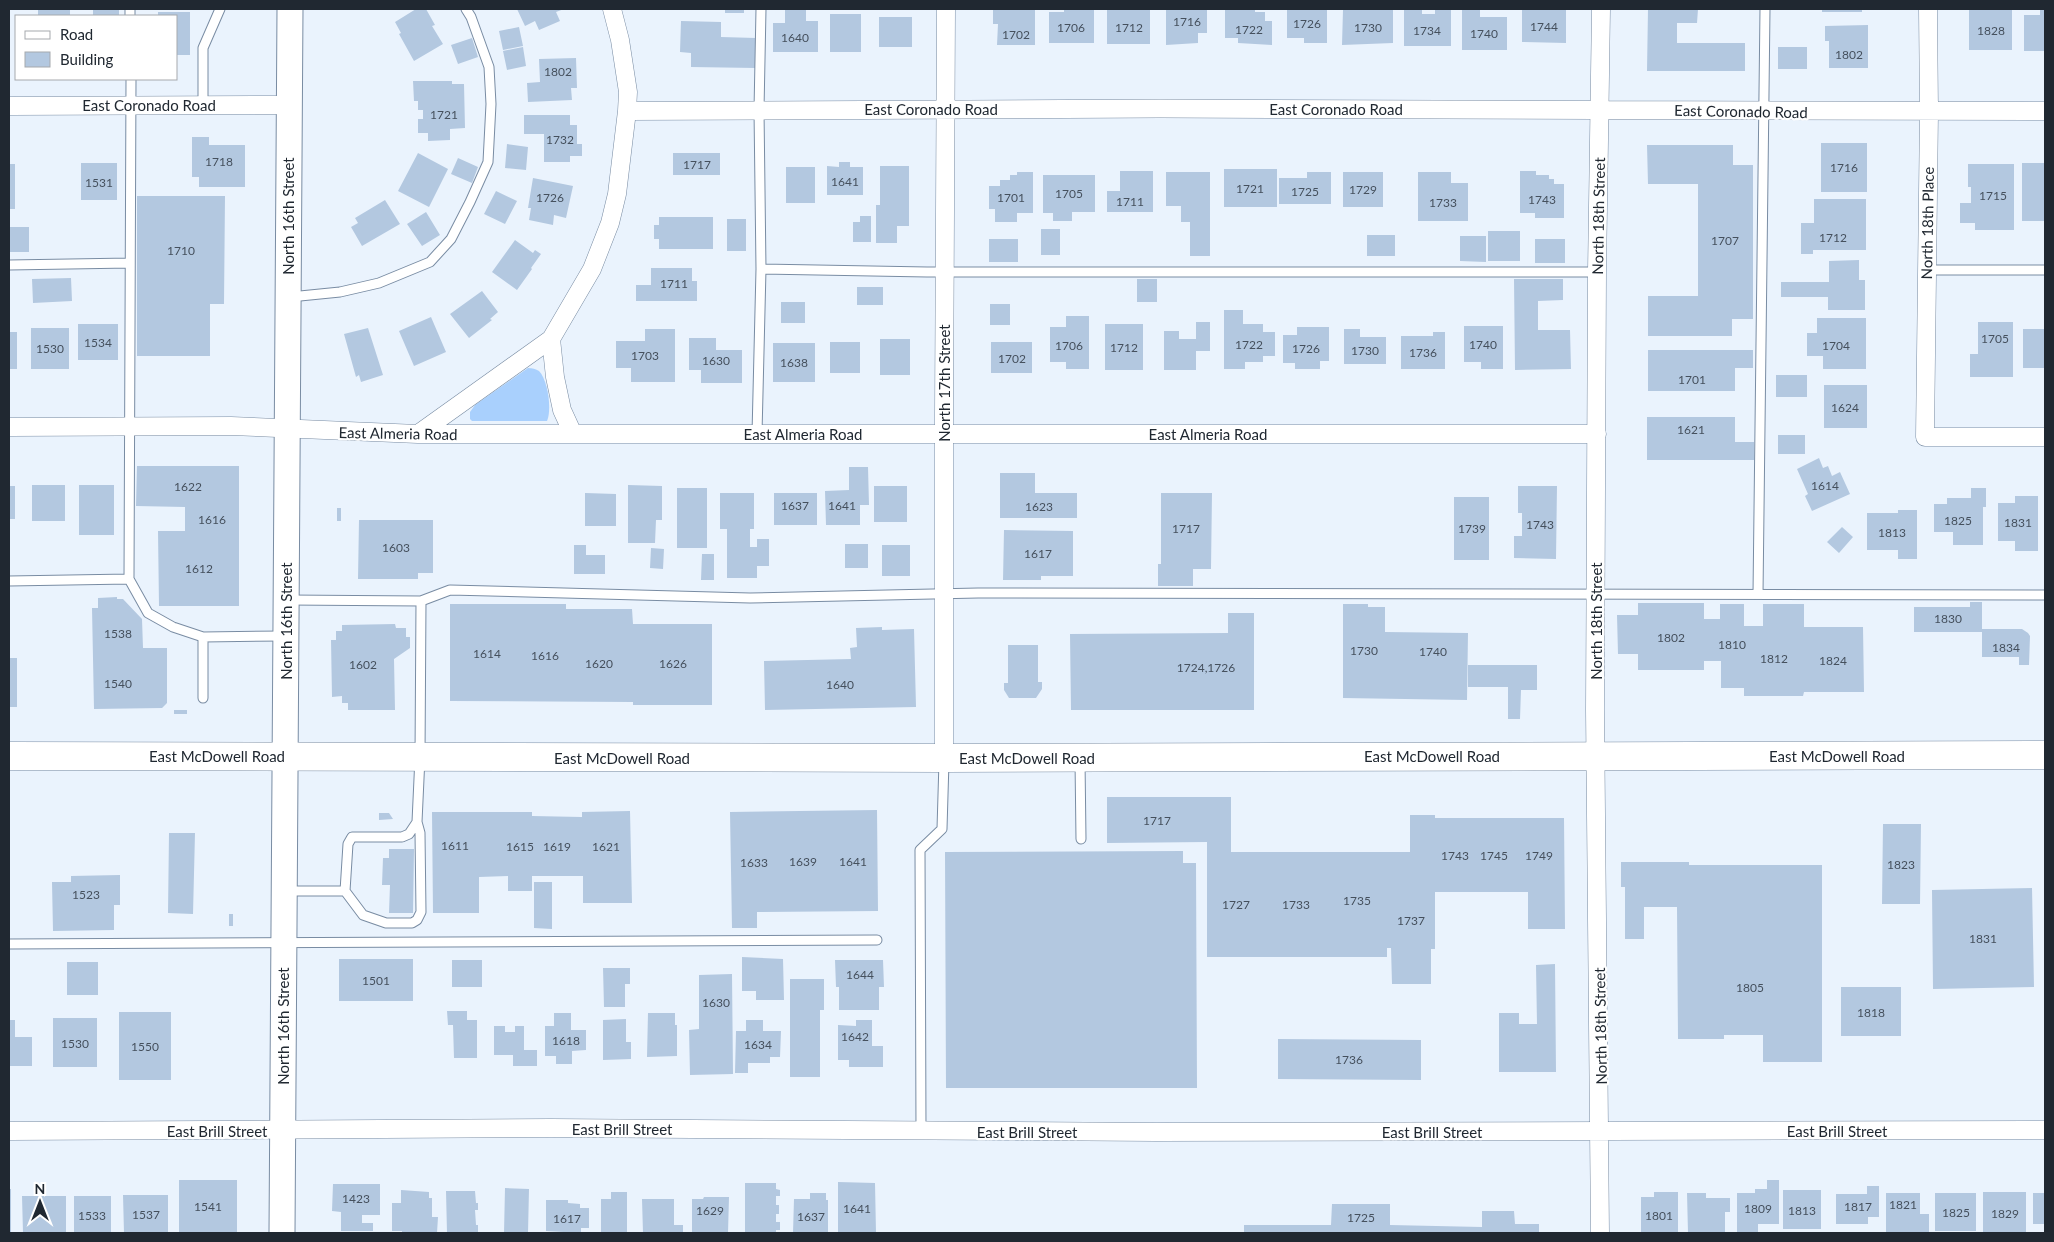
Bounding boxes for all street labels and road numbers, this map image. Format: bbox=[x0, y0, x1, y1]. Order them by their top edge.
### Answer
street label: East Coronado Road bbox=[82, 96, 216, 114]
street label: East Coronado Road bbox=[864, 100, 998, 118]
street label: East Coronado Road bbox=[1269, 100, 1403, 118]
street label: East Coronado Road bbox=[1674, 101, 1808, 121]
street label: North 16th Street bbox=[279, 157, 297, 275]
street label: North 18th Street bbox=[1588, 157, 1608, 275]
street label: North 18th Place bbox=[1917, 166, 1937, 279]
street label: North 17th Street bbox=[935, 324, 953, 442]
street label: East Almeria Road bbox=[338, 423, 458, 443]
street label: East Almeria Road bbox=[744, 425, 862, 443]
street label: East Almeria Road bbox=[1149, 425, 1267, 443]
street label: North 16th Street bbox=[277, 562, 295, 680]
street label: North 18th Street bbox=[1587, 562, 1605, 680]
street label: East McDowell Road bbox=[149, 747, 285, 765]
street label: East McDowell Road bbox=[1364, 747, 1500, 765]
street label: East McDowell Road bbox=[1769, 747, 1905, 765]
street label: East McDowell Road bbox=[554, 749, 690, 767]
street label: East McDowell Road bbox=[959, 749, 1095, 767]
street label: North 16th Street bbox=[274, 967, 292, 1085]
street label: North 18th Street bbox=[1590, 967, 1610, 1085]
street label: East Brill Street bbox=[572, 1120, 673, 1138]
street label: East Brill Street bbox=[167, 1122, 268, 1140]
street label: East Brill Street bbox=[1787, 1122, 1888, 1140]
street label: East Brill Street bbox=[977, 1123, 1078, 1141]
street label: East Brill Street bbox=[1382, 1123, 1483, 1141]

